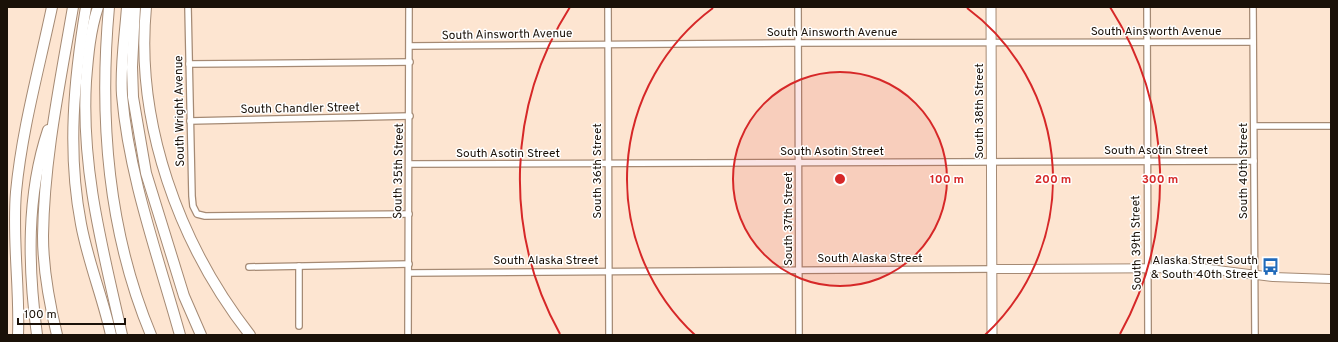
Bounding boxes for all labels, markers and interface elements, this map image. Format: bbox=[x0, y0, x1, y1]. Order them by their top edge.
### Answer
street label: South Ainsworth Avenue bbox=[1091, 24, 1221, 40]
street label: South Ainsworth Avenue bbox=[767, 25, 897, 41]
street label: South Ainsworth Avenue bbox=[442, 26, 573, 44]
street label: South Wright Avenue bbox=[171, 55, 189, 167]
street label: South 38th Street bbox=[972, 63, 988, 159]
street label: South Chandler Street bbox=[240, 100, 360, 118]
street label: South 35th Street bbox=[390, 123, 408, 219]
street label: South 36th Street bbox=[590, 123, 606, 219]
street label: South 40th Street bbox=[1236, 123, 1252, 219]
street label: South Asotin Street bbox=[1104, 143, 1208, 159]
street label: South Asotin Street bbox=[780, 144, 884, 160]
street label: South Asotin Street bbox=[456, 146, 560, 162]
street label: South 37th Street bbox=[781, 172, 797, 266]
centre of rings bbox=[833, 172, 847, 186]
text: 100 m bbox=[930, 172, 964, 188]
text: 200 m bbox=[1035, 172, 1071, 188]
text: 300 m bbox=[1142, 172, 1178, 188]
street label: South 39th Street bbox=[1128, 195, 1146, 291]
street label: South Alaska Street bbox=[817, 251, 923, 267]
street label: South Alaska Street bbox=[493, 253, 599, 269]
place label: Alaska Street South & South 40th Street bbox=[1151, 253, 1258, 283]
bus stop icon: Alaska Street South & South 40th Street bbox=[1261, 257, 1281, 277]
scale bar bbox=[18, 300, 125, 326]
text: 100 m bbox=[24, 307, 57, 323]

